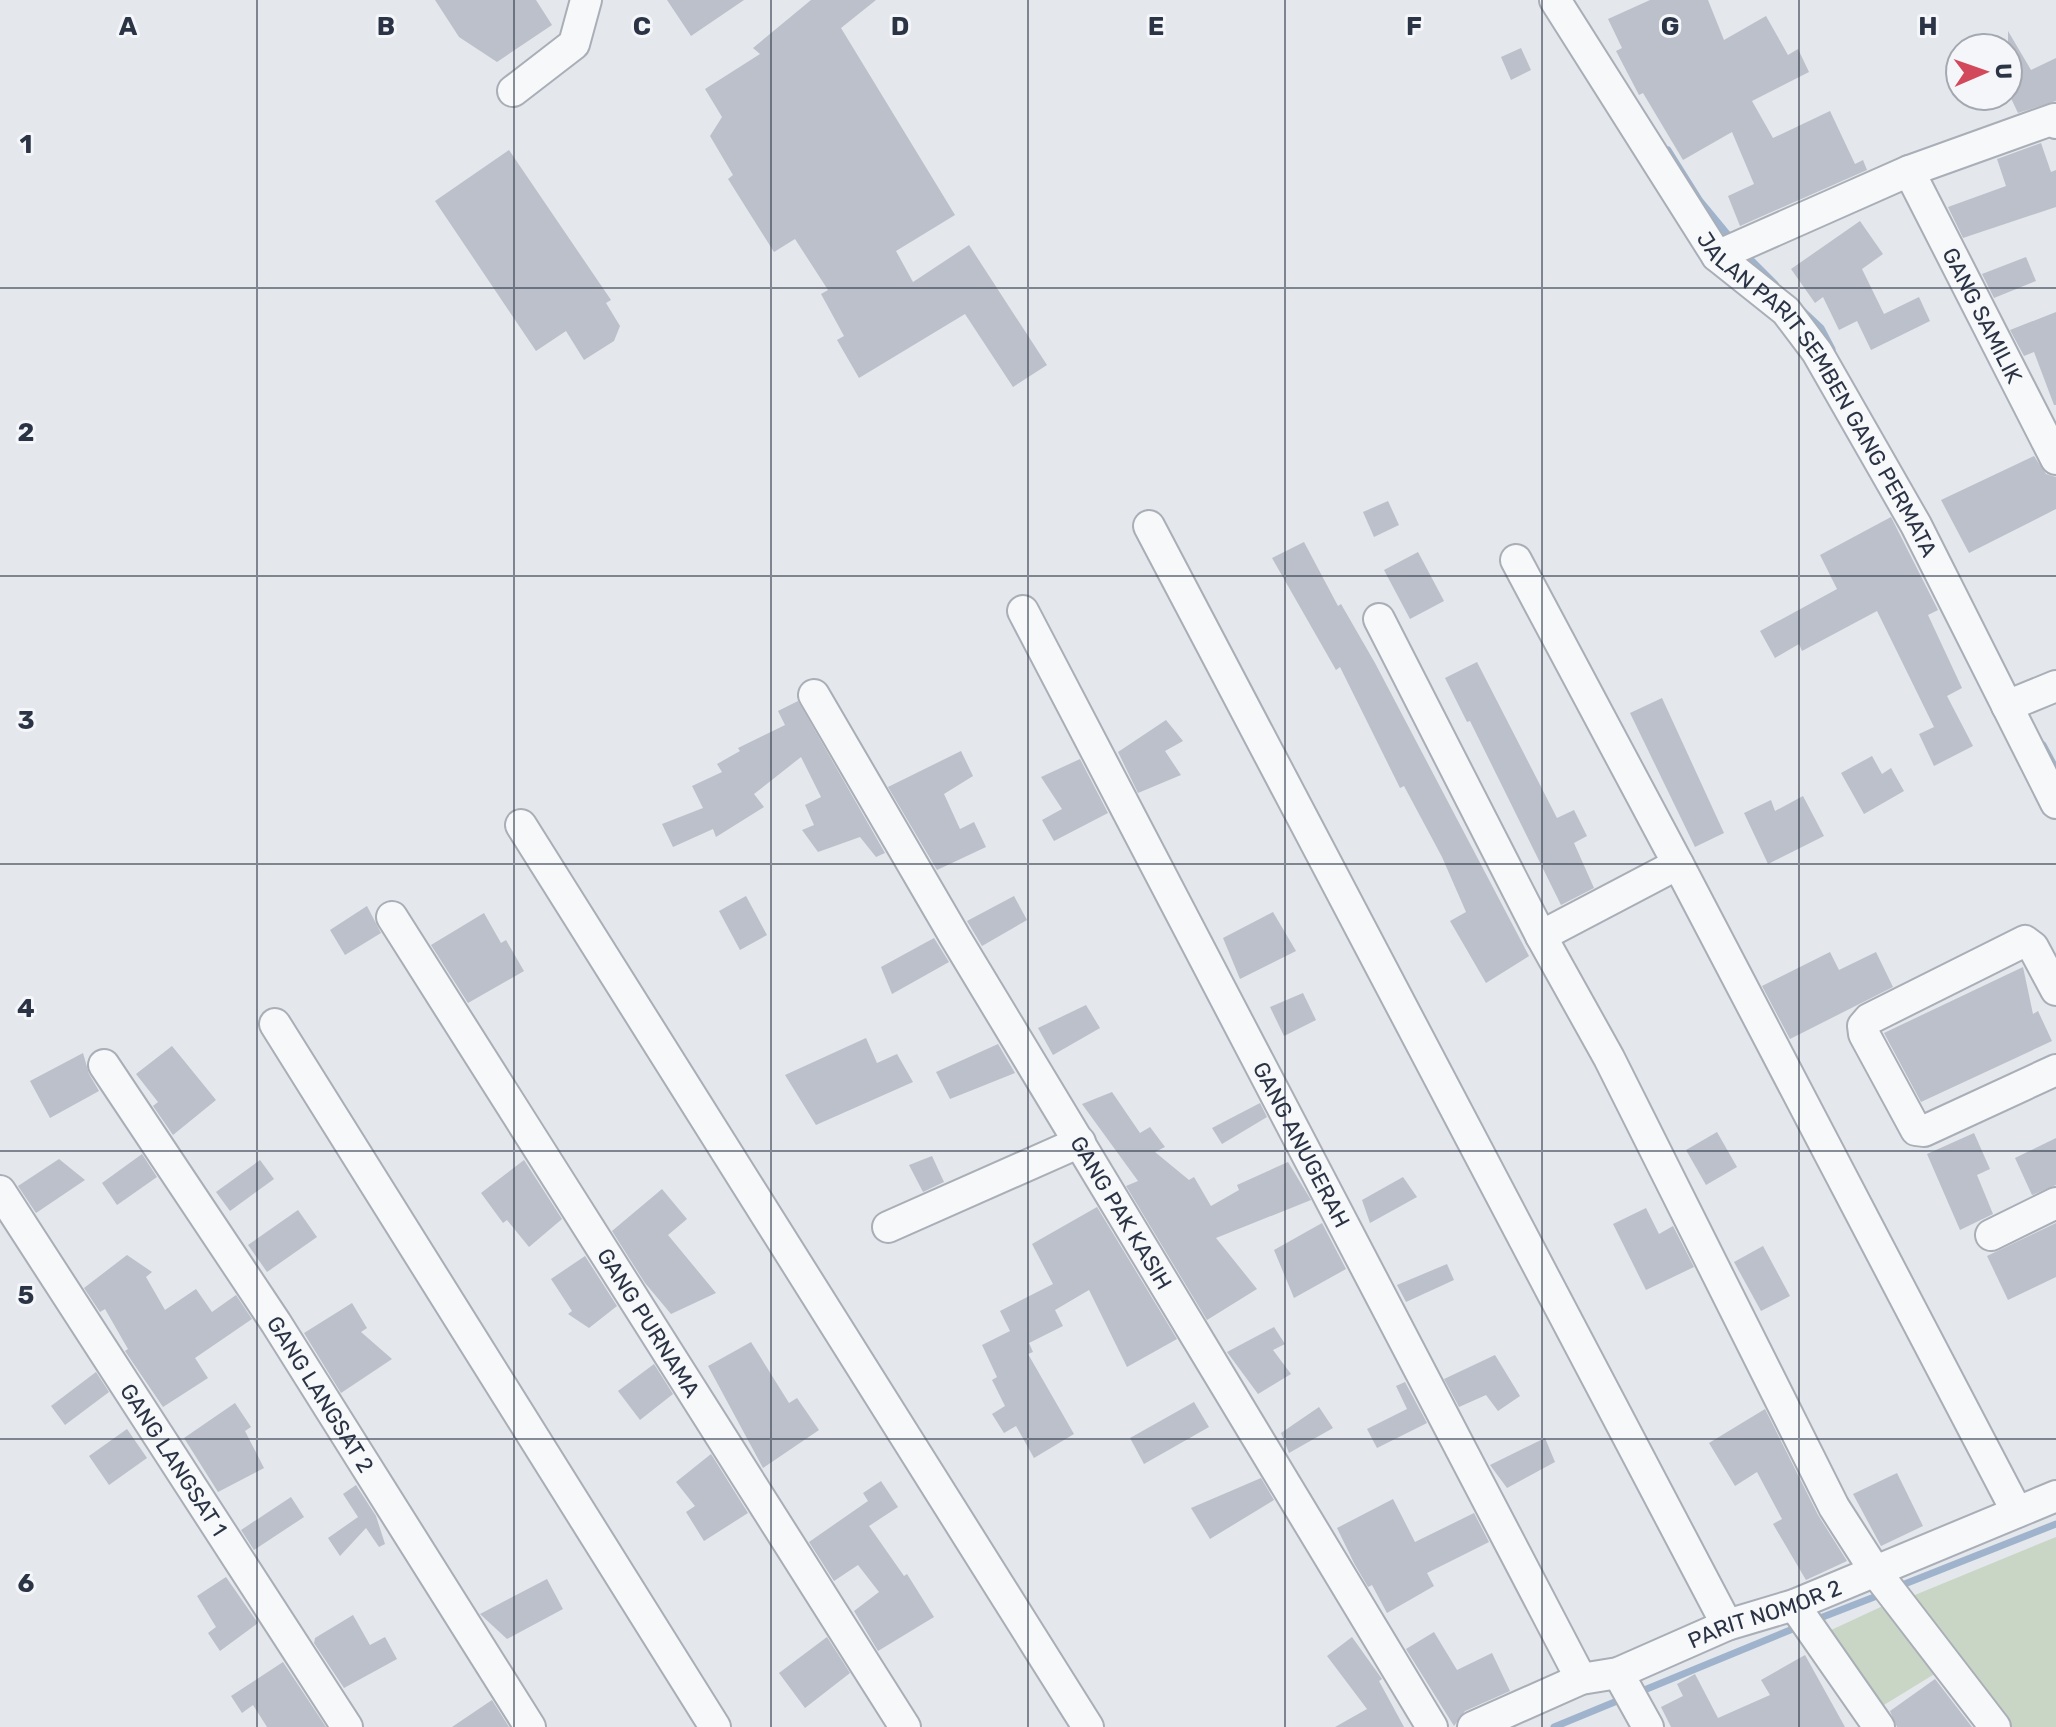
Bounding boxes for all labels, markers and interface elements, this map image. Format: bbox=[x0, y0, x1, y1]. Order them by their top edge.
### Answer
text: A bbox=[119, 11, 138, 42]
text: B bbox=[377, 11, 395, 42]
text: C bbox=[633, 11, 651, 42]
text: D bbox=[891, 11, 909, 42]
text: E bbox=[1148, 11, 1164, 42]
text: F bbox=[1406, 11, 1422, 42]
text: G bbox=[1661, 11, 1679, 42]
text: H bbox=[1918, 11, 1938, 42]
north arrow bbox=[1944, 32, 2024, 112]
text: U bbox=[1990, 63, 2017, 80]
text: 1 bbox=[20, 129, 32, 160]
street label: JALAN PARIT SEMBEN GANG PERMATA bbox=[1691, 226, 1943, 561]
street label: GANG SAMILIK bbox=[1937, 243, 2028, 388]
text: 2 bbox=[18, 417, 34, 448]
text: 3 bbox=[17, 705, 35, 736]
text: 4 bbox=[17, 993, 35, 1024]
street label: GANG ANUGERAH bbox=[1247, 1057, 1356, 1232]
street label: GANG PAK KASIH bbox=[1065, 1131, 1178, 1294]
street label: GANG PURNAMA bbox=[592, 1243, 706, 1402]
text: 5 bbox=[18, 1280, 34, 1311]
street label: GANG LANGSAT 2 bbox=[261, 1311, 380, 1477]
street label: GANG LANGSAT 1 bbox=[115, 1378, 233, 1541]
text: 6 bbox=[18, 1568, 35, 1599]
street label: PARIT NOMOR 2 bbox=[1684, 1573, 1845, 1654]

